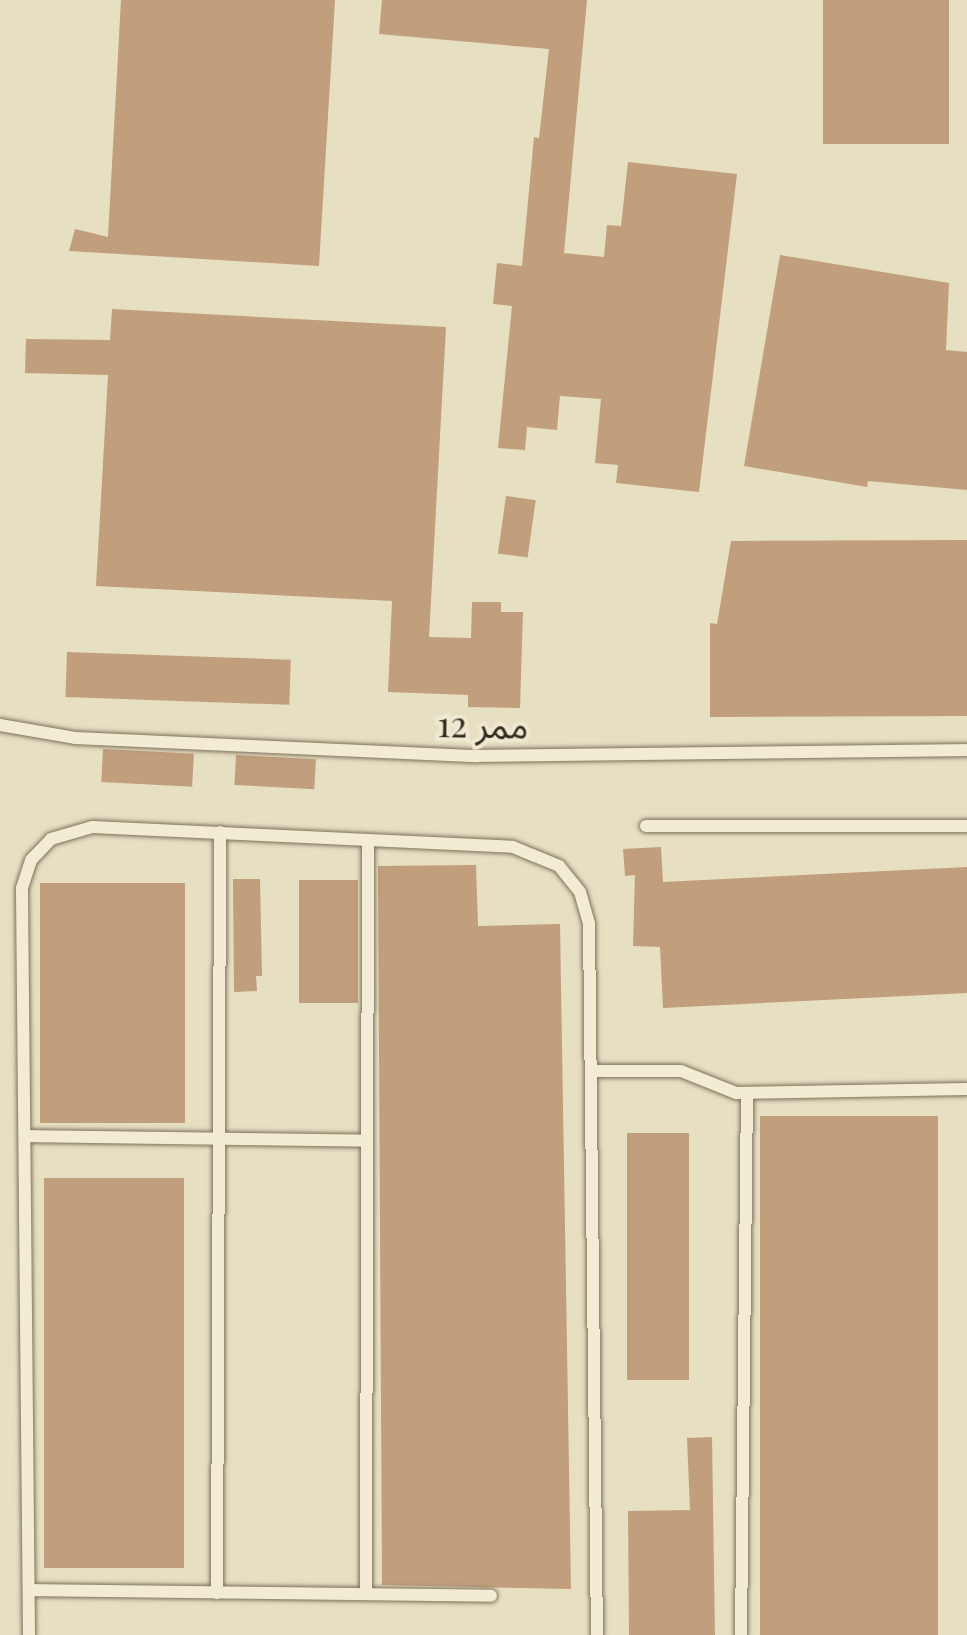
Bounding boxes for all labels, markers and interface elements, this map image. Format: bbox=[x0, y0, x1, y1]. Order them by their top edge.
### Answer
street label: ممر 12 bbox=[437, 702, 529, 746]

